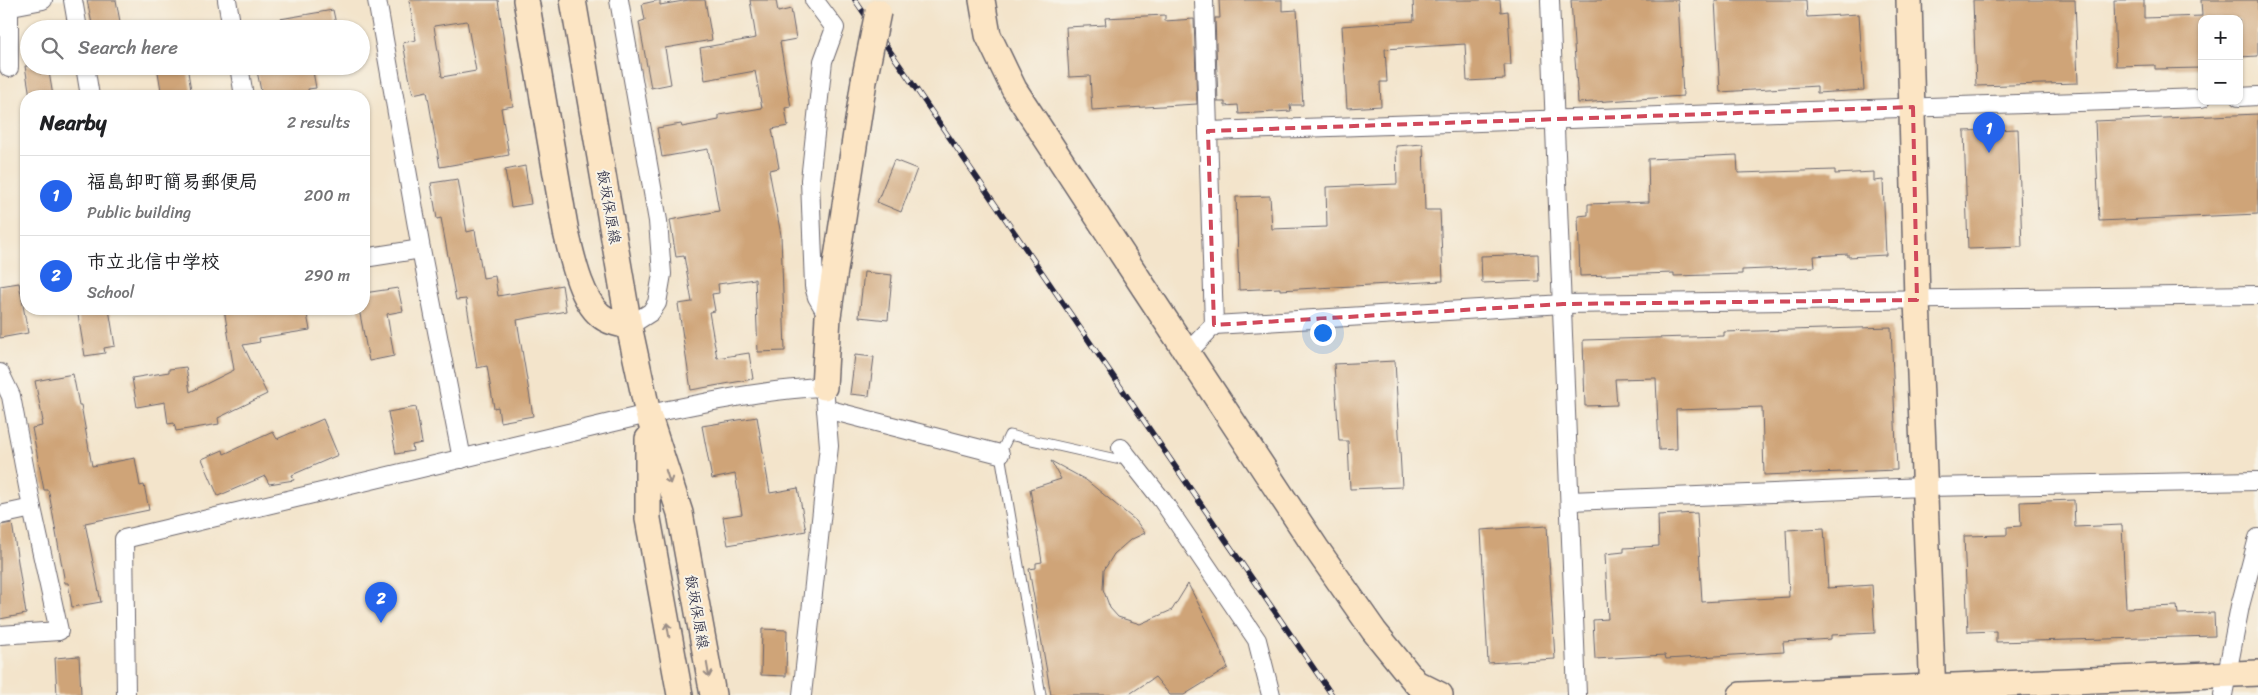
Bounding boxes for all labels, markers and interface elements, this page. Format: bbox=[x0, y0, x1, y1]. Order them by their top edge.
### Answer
map controls bbox=[2198, 15, 2243, 105]
button: + bbox=[2198, 15, 2243, 60]
search box bbox=[20, 20, 370, 75]
text: Search here bbox=[78, 31, 178, 64]
icon: search bbox=[38, 34, 66, 62]
button: − bbox=[2198, 60, 2243, 105]
text: Nearby bbox=[40, 104, 106, 142]
text: 2 results bbox=[287, 108, 350, 137]
pin: 1 bbox=[1973, 112, 2005, 153]
text: 福島卸町簡易郵便局 bbox=[87, 165, 258, 198]
street label: 飯坂保原線 bbox=[590, 168, 628, 246]
text: 1 bbox=[53, 181, 59, 210]
text: 200 m bbox=[304, 181, 350, 210]
text: Public building bbox=[87, 198, 191, 227]
text: 市立北信中学校 bbox=[87, 245, 220, 278]
text: 2 bbox=[51, 261, 61, 290]
text: 290 m bbox=[304, 261, 350, 290]
text: School bbox=[87, 278, 134, 307]
your location bbox=[1310, 320, 1336, 346]
one-way arrow bbox=[664, 469, 673, 484]
street label: 飯坂保原線 bbox=[678, 573, 716, 651]
pin: 2 bbox=[365, 582, 397, 623]
one-way arrow bbox=[663, 622, 673, 638]
one-way arrow bbox=[704, 662, 714, 678]

